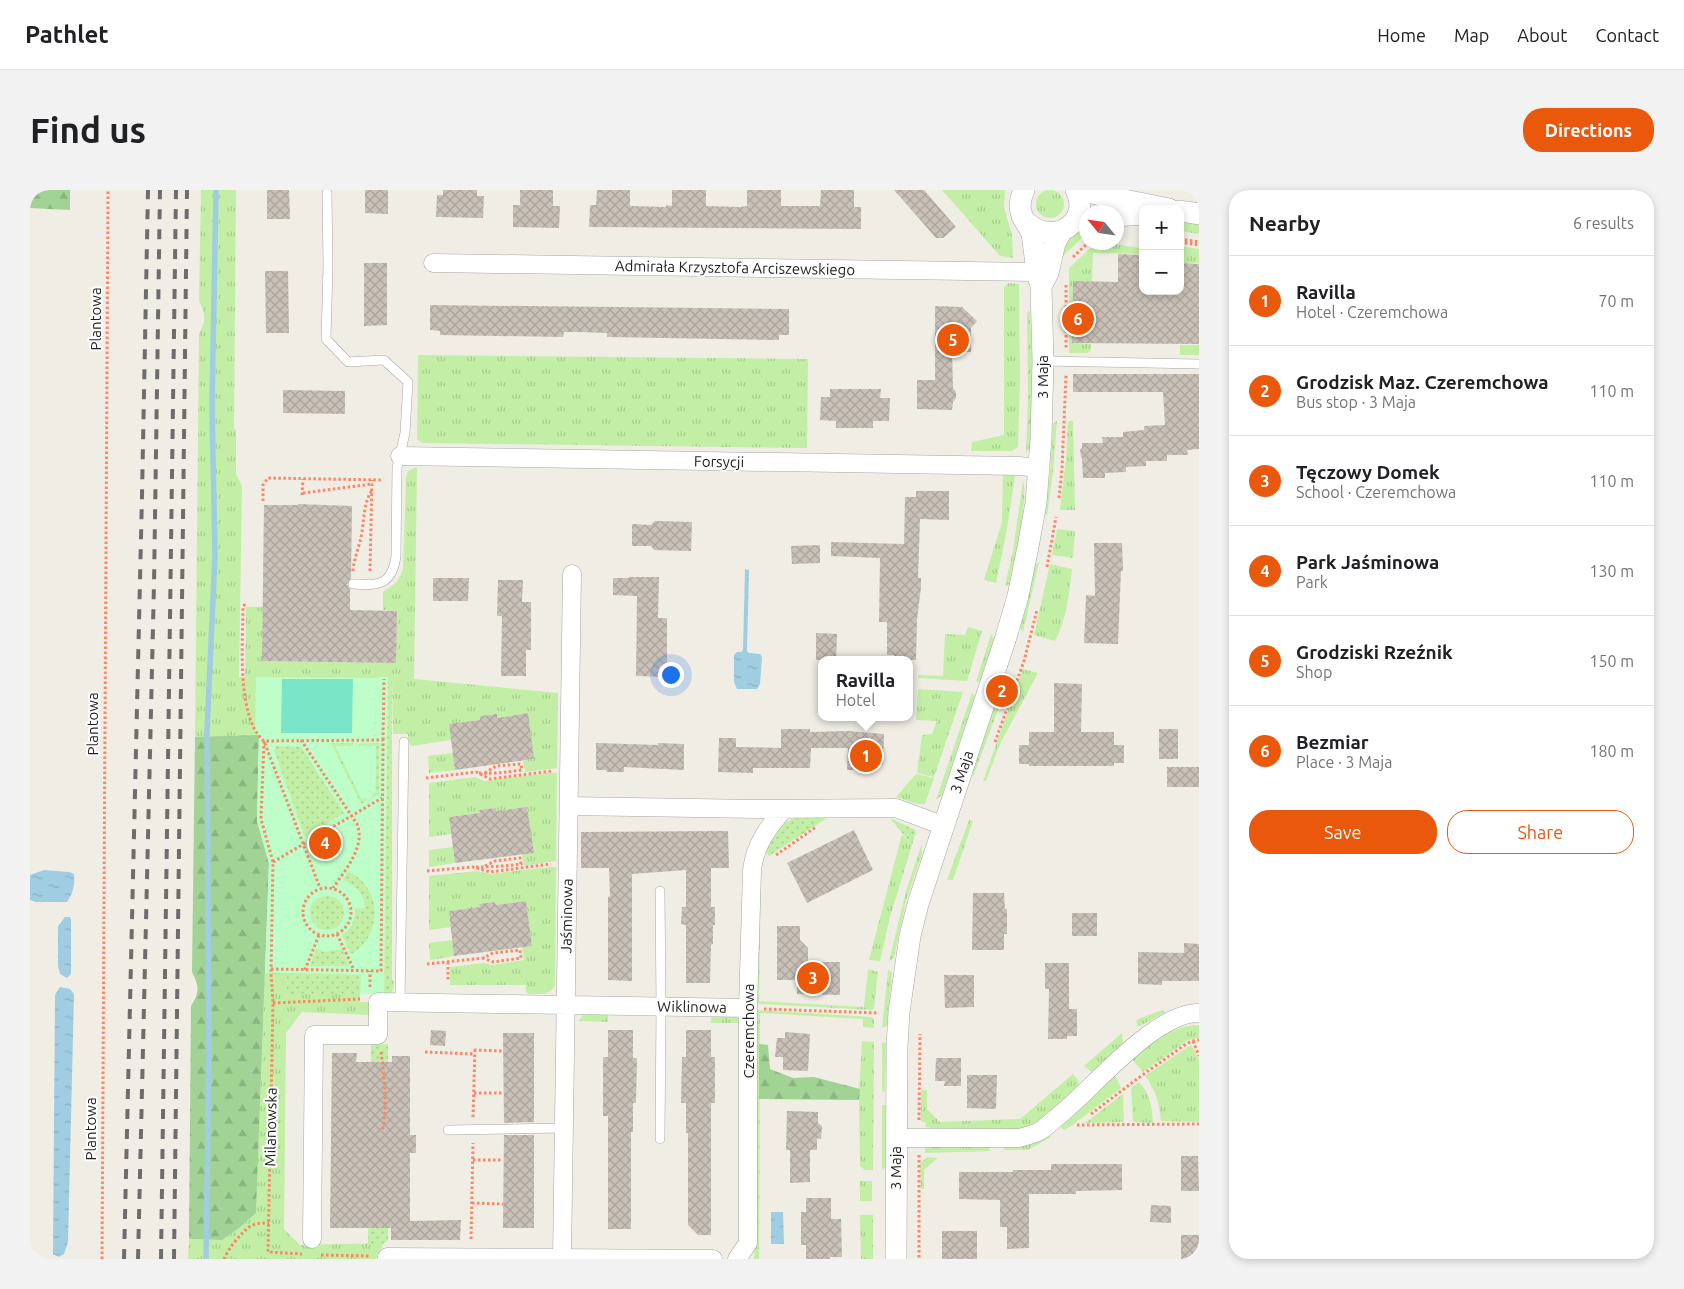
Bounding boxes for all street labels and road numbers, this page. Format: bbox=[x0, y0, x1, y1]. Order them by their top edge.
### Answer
street label: Admirała Krzysztofa Arciszewskiego bbox=[615, 257, 855, 278]
street label: Plantowa bbox=[87, 287, 104, 351]
street label: 3 Maja bbox=[1034, 355, 1051, 399]
street label: Forsycji bbox=[694, 453, 744, 470]
street label: Plantowa bbox=[84, 692, 101, 756]
street label: 3 Maja bbox=[947, 748, 976, 795]
street label: Jaśminowa bbox=[557, 878, 576, 954]
street label: Czeremchowa bbox=[740, 984, 757, 1078]
street label: Wiklinowa bbox=[657, 997, 727, 1016]
street label: Milanowska bbox=[261, 1087, 280, 1167]
street label: Plantowa bbox=[82, 1097, 99, 1161]
street label: 3 Maja bbox=[887, 1146, 904, 1190]

